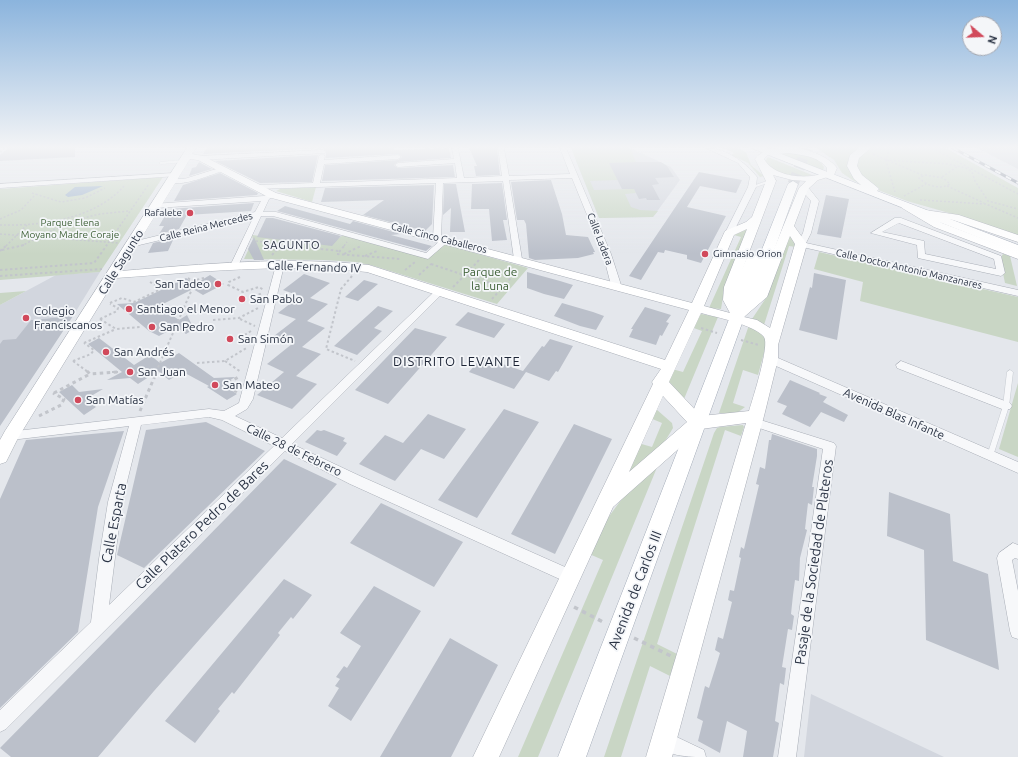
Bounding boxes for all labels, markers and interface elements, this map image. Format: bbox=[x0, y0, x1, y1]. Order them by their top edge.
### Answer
north arrow bbox=[962, 16, 1002, 56]
text: N bbox=[985, 34, 999, 45]
place label: Rafalete bbox=[144, 207, 182, 219]
marker: Rafalete bbox=[185, 208, 195, 218]
street label: Calle Reina Mercedes bbox=[158, 210, 254, 244]
street label: Calle Ladera bbox=[585, 211, 615, 267]
park label: Parque Elena Moyano Madre Coraje bbox=[21, 217, 119, 240]
street label: Calle Cinco Caballeros bbox=[390, 220, 488, 256]
street label: Calle Sagunto bbox=[95, 227, 147, 297]
district label: SAGUNTO bbox=[264, 238, 320, 252]
street label: Calle Doctor Antonio Manzanares bbox=[835, 246, 983, 292]
place label: Gimnasio Orion bbox=[713, 248, 782, 260]
marker: Gimnasio Orion bbox=[700, 249, 710, 259]
street label: Calle Fernando IV bbox=[267, 258, 361, 276]
park label: Parque de la Luna bbox=[463, 265, 517, 293]
place label: San Tadeo bbox=[155, 277, 210, 291]
marker: San Tadeo bbox=[213, 279, 223, 289]
place label: San Pablo bbox=[250, 292, 302, 306]
marker: San Pablo bbox=[237, 294, 247, 304]
place label: Santiago el Menor bbox=[137, 302, 235, 316]
place label: Colegio Franciscanos bbox=[34, 304, 102, 332]
marker: Santiago el Menor bbox=[124, 304, 134, 314]
marker: Colegio Franciscanos bbox=[21, 313, 31, 323]
place label: San Pedro bbox=[160, 320, 214, 334]
marker: San Pedro bbox=[147, 322, 157, 332]
place label: San Simón bbox=[238, 332, 293, 346]
marker: San Simón bbox=[225, 334, 235, 344]
place label: San Andrés bbox=[114, 345, 174, 359]
marker: San Andrés bbox=[101, 347, 111, 357]
district label: DISTRITO LEVANTE bbox=[393, 354, 521, 370]
place label: San Juan bbox=[138, 365, 186, 379]
marker: San Juan bbox=[125, 367, 135, 377]
place label: San Mateo bbox=[223, 378, 280, 392]
marker: San Mateo bbox=[210, 380, 220, 390]
street label: Avenida Blas Infante bbox=[841, 385, 947, 443]
place label: San Matías bbox=[86, 393, 144, 407]
marker: San Matías bbox=[73, 395, 83, 405]
street label: Calle 28 de Febrero bbox=[244, 421, 344, 479]
street label: Calle Platero Pedro de Bares bbox=[132, 457, 272, 593]
street label: Pasaje de la Sociedad de Plateros bbox=[791, 458, 837, 666]
street label: Calle Esparta bbox=[98, 481, 130, 565]
street label: Avenida de Carlos III bbox=[605, 528, 665, 652]

